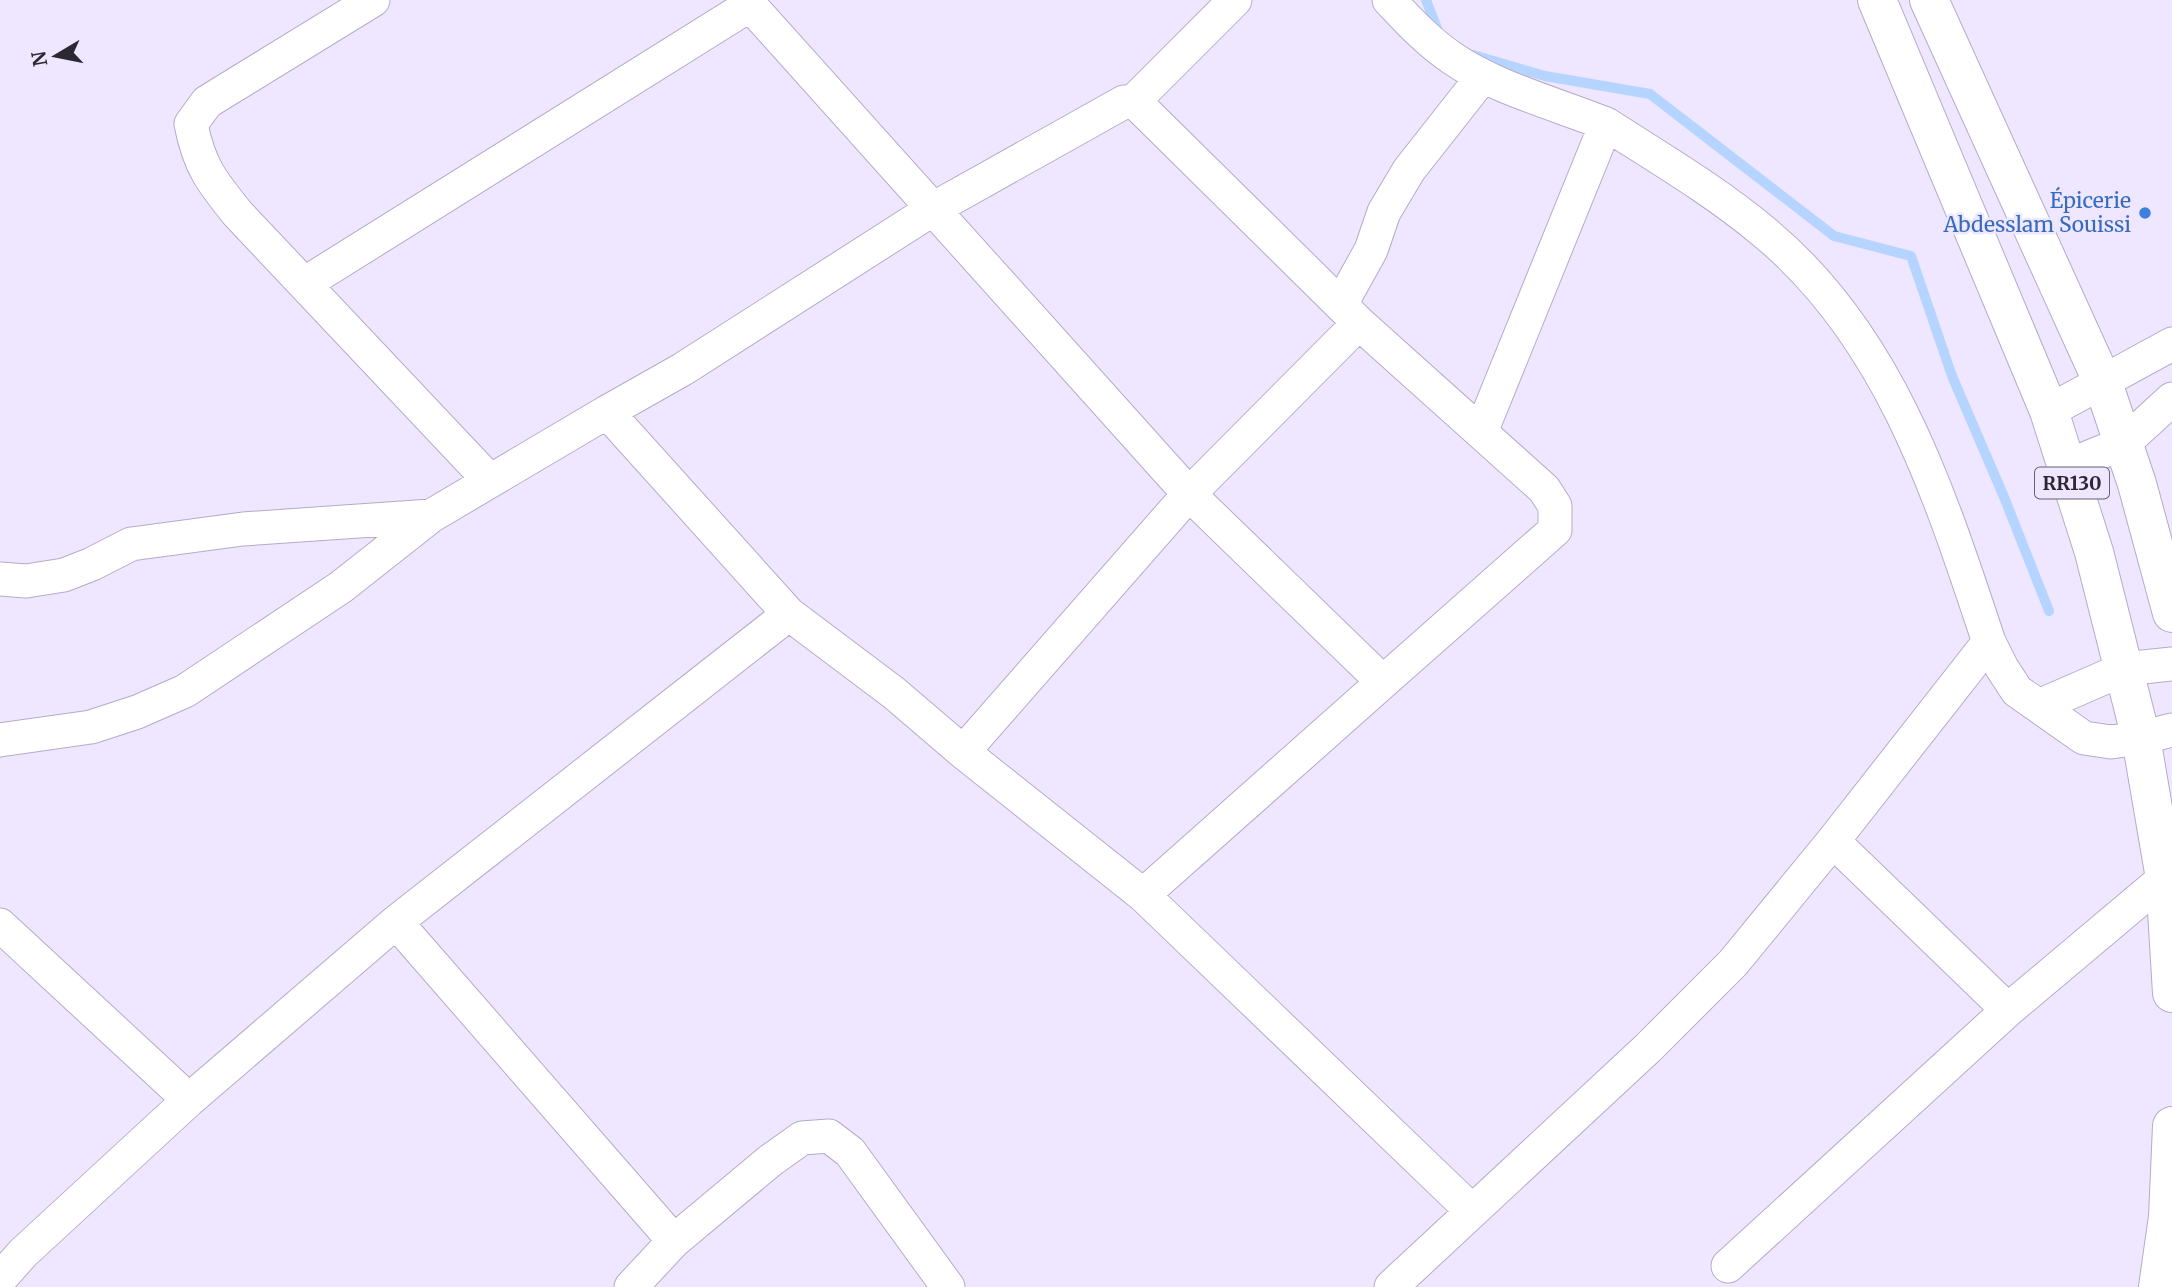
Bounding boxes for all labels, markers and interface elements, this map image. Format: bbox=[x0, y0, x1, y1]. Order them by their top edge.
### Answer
north arrow bbox=[21, 21, 91, 91]
text: N bbox=[26, 49, 52, 68]
place label: Épicerie Abdesslam Souissi bbox=[1942, 186, 2131, 238]
marker: Épicerie Abdesslam Souissi bbox=[2137, 205, 2153, 221]
road number: RR130 bbox=[2035, 468, 2109, 498]

